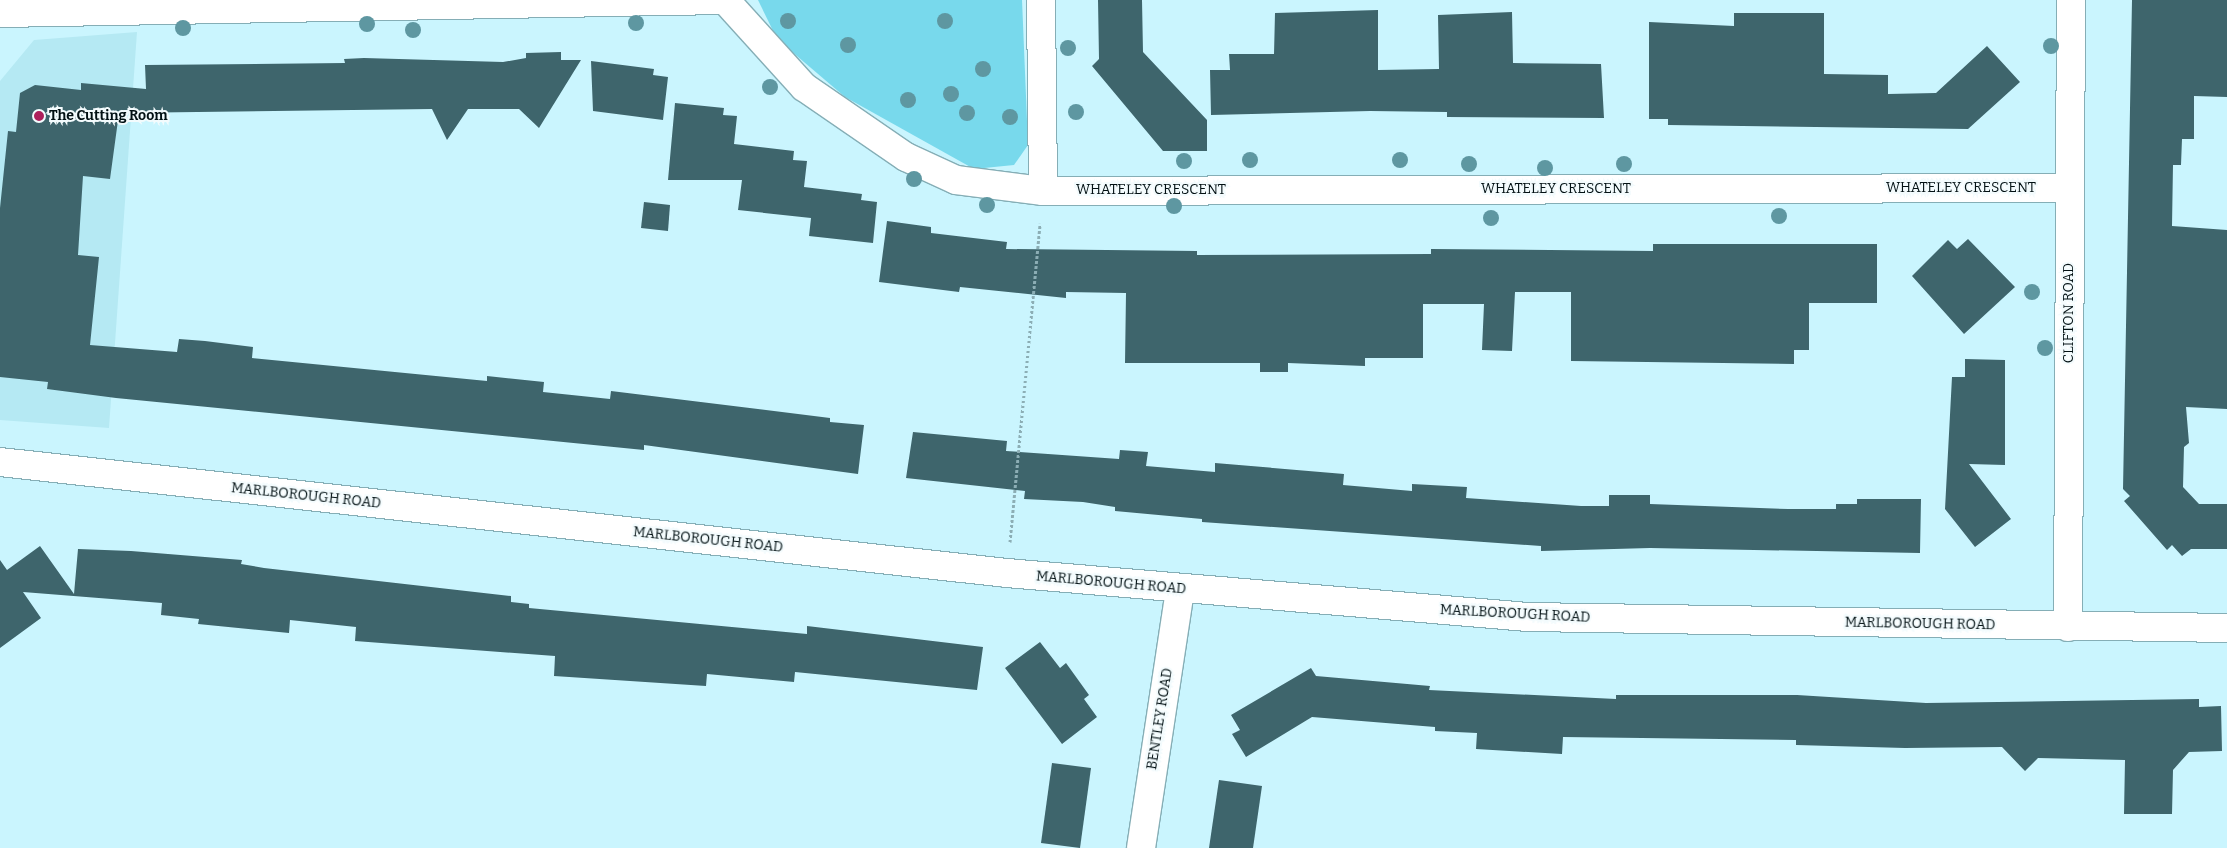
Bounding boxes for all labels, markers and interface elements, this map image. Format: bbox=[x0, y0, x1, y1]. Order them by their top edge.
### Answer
place label: The Cutting Room bbox=[49, 108, 168, 124]
marker: The Cutting Room bbox=[33, 110, 45, 122]
street label: WHATELEY CRESCENT bbox=[1886, 180, 2036, 196]
street label: WHATELEY CRESCENT bbox=[1481, 181, 1631, 197]
street label: WHATELEY CRESCENT bbox=[1076, 182, 1226, 198]
street label: CLIFTON ROAD bbox=[2061, 263, 2077, 363]
street label: MARLBOROUGH ROAD bbox=[230, 480, 382, 512]
street label: MARLBOROUGH ROAD bbox=[632, 524, 784, 556]
street label: MARLBOROUGH ROAD bbox=[1035, 568, 1187, 598]
street label: MARLBOROUGH ROAD bbox=[1439, 602, 1591, 626]
street label: MARLBOROUGH ROAD bbox=[1845, 614, 1995, 634]
street label: BENTLEY ROAD bbox=[1144, 667, 1176, 771]

